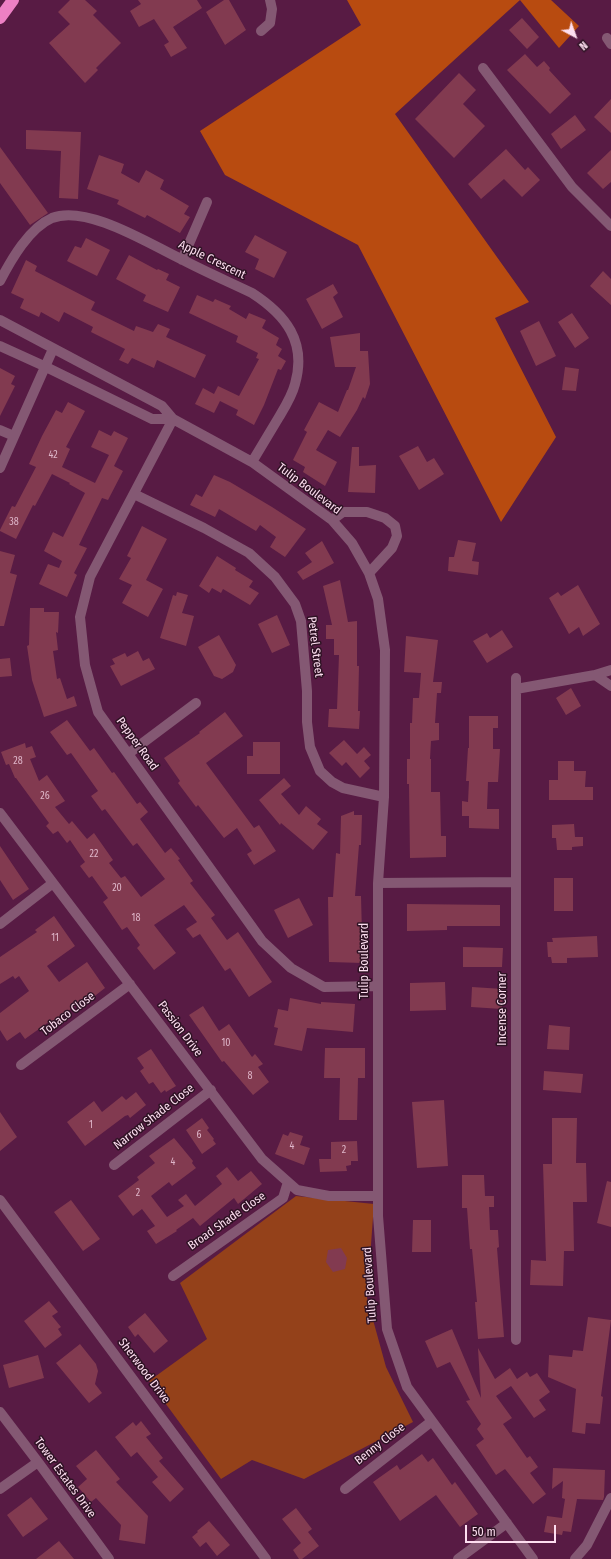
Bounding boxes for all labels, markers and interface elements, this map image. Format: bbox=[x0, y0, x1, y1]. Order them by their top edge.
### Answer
north arrow bbox=[555, 16, 595, 56]
text: N bbox=[576, 38, 590, 53]
street label: Apple Crescent bbox=[176, 238, 248, 282]
house number: 42 bbox=[48, 449, 58, 461]
street label: Tulip Boulevard bbox=[274, 460, 344, 518]
house number: 38 bbox=[9, 516, 19, 528]
street label: Petrel Street bbox=[304, 616, 326, 678]
street label: Pepper Road bbox=[113, 715, 161, 773]
house number: 28 bbox=[13, 755, 23, 767]
house number: 26 bbox=[40, 790, 50, 802]
house number: 22 bbox=[90, 848, 98, 860]
house number: 20 bbox=[112, 882, 122, 894]
house number: 18 bbox=[132, 912, 140, 924]
street label: Tulip Boulevard bbox=[358, 923, 372, 999]
house number: 11 bbox=[51, 932, 59, 944]
street label: Incense Corner bbox=[496, 972, 510, 1046]
street label: Tobaco Close bbox=[38, 989, 98, 1039]
street label: Passion Drive bbox=[155, 999, 205, 1059]
house number: 10 bbox=[221, 1037, 231, 1049]
house number: 8 bbox=[248, 1070, 252, 1082]
street label: Narrow Shade Close bbox=[111, 1081, 197, 1153]
house number: 1 bbox=[89, 1119, 93, 1131]
house number: 6 bbox=[197, 1129, 201, 1141]
house number: 4 bbox=[290, 1140, 294, 1152]
house number: 2 bbox=[342, 1144, 346, 1156]
house number: 4 bbox=[171, 1156, 175, 1168]
house number: 2 bbox=[136, 1187, 140, 1199]
street label: Broad Shade Close bbox=[185, 1189, 269, 1253]
street label: Tulip Boulevard bbox=[360, 1246, 380, 1324]
street label: Sherwood Drive bbox=[115, 1336, 173, 1406]
street label: Benny Close bbox=[352, 1420, 408, 1468]
street label: Tower Estates Drive bbox=[31, 1435, 99, 1521]
scale bar bbox=[467, 1517, 558, 1543]
text: 50 m bbox=[472, 1525, 496, 1539]

